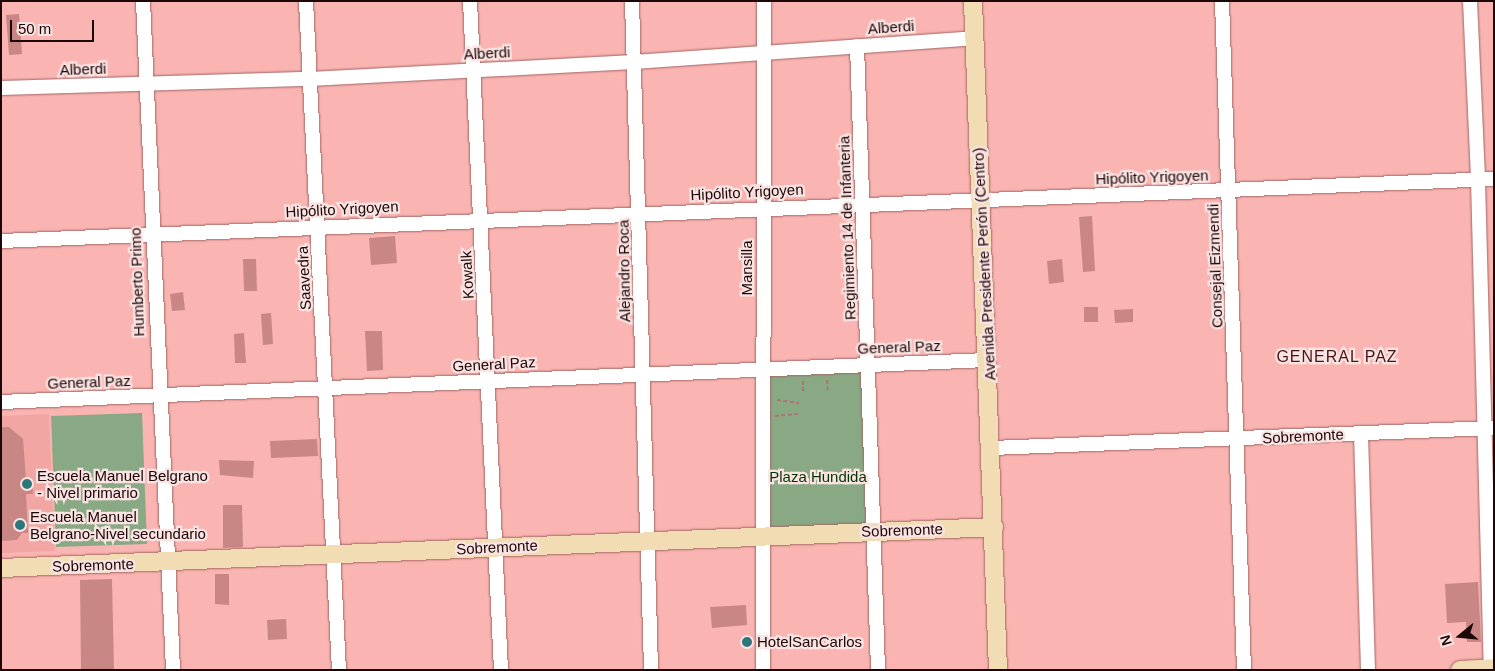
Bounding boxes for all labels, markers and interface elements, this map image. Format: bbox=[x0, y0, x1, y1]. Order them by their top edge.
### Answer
scale bar bbox=[12, 10, 96, 42]
street label: Alberdi bbox=[867, 16, 915, 38]
text: 50 m bbox=[18, 20, 51, 37]
street label: Alberdi bbox=[463, 43, 511, 63]
street label: Alberdi bbox=[59, 59, 107, 79]
street label: Regimiento 14 de Infanteria bbox=[835, 136, 859, 320]
street label: Avenida Presidente Perón (Centro) bbox=[969, 147, 999, 381]
street label: Hipólito Yrigoyen bbox=[1095, 166, 1209, 188]
street label: Hipólito Yrigoyen bbox=[690, 180, 804, 204]
street label: Hipólito Yrigoyen bbox=[285, 197, 399, 221]
street label: Consejal Eizmendi bbox=[1204, 204, 1226, 328]
street label: Alejandro Roca bbox=[614, 220, 634, 322]
street label: Humberto Primo bbox=[126, 227, 148, 337]
street label: Mansilla bbox=[738, 240, 756, 296]
street label: Saavedra bbox=[293, 245, 315, 311]
street label: Kowalk bbox=[457, 250, 477, 300]
street label: General Paz bbox=[857, 337, 941, 357]
district label: GENERAL PAZ bbox=[1275, 347, 1399, 367]
street label: General Paz bbox=[452, 353, 536, 375]
street label: General Paz bbox=[47, 372, 131, 392]
street label: Sobremonte bbox=[1262, 425, 1344, 447]
place label: Escuela Manuel Belgrano - Nivel primario bbox=[37, 466, 208, 501]
park label: Plaza Hundida bbox=[769, 468, 867, 486]
marker: Escuela Manuel Belgrano - Nivel primario bbox=[21, 478, 33, 490]
place label: Escuela Manuel Belgrano-Nivel secundario bbox=[30, 507, 206, 542]
marker: Escuela Manuel Belgrano-Nivel secundario bbox=[14, 519, 26, 531]
street label: Sobremonte bbox=[861, 520, 943, 540]
street label: Sobremonte bbox=[456, 536, 538, 558]
street label: Sobremonte bbox=[52, 555, 134, 575]
north arrow bbox=[1435, 611, 1485, 661]
place label: HotelSanCarlos bbox=[757, 633, 862, 651]
text: N bbox=[1437, 633, 1455, 648]
marker: HotelSanCarlos bbox=[741, 636, 753, 648]

